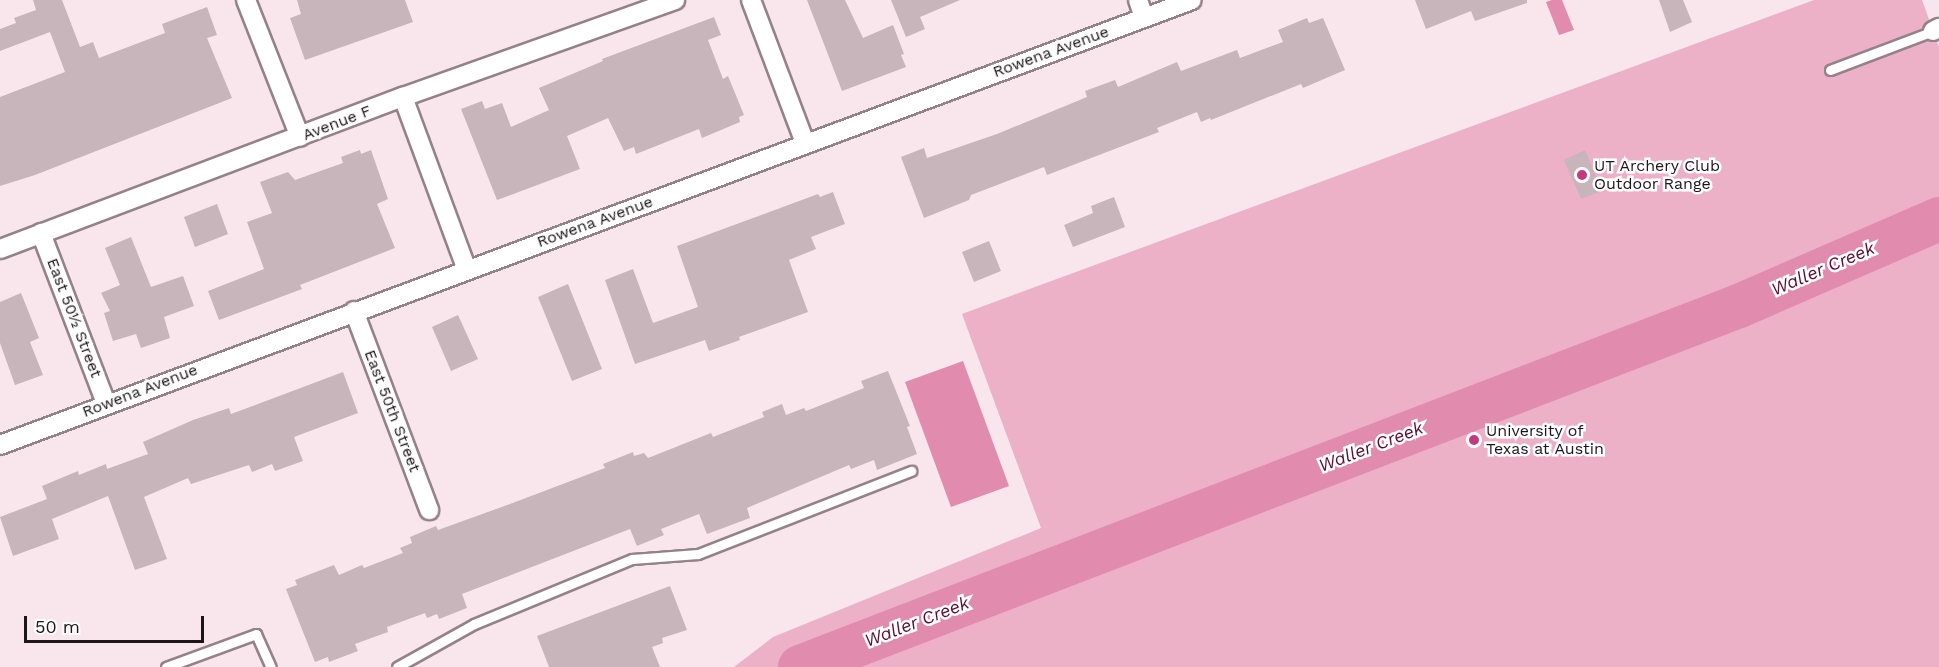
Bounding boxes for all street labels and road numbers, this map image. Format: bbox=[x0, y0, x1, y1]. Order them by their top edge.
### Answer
street label: Rowena Avenue bbox=[990, 22, 1112, 82]
street label: Avenue F bbox=[300, 101, 374, 145]
street label: Rowena Avenue bbox=[534, 192, 656, 252]
street label: East 50½ Street bbox=[42, 256, 106, 380]
street label: East 50th Street bbox=[360, 347, 424, 475]
street label: Rowena Avenue bbox=[79, 360, 201, 422]

